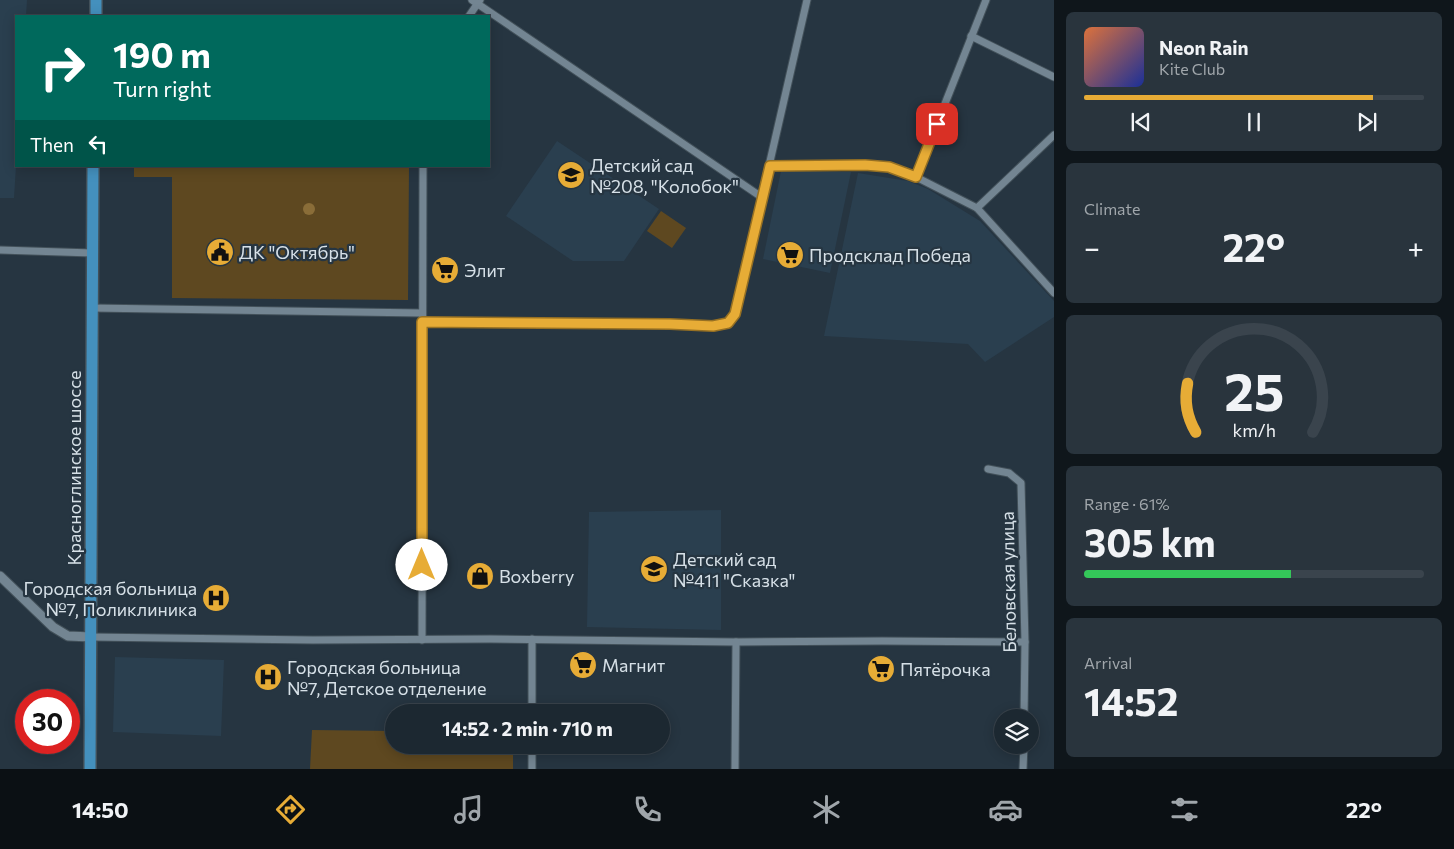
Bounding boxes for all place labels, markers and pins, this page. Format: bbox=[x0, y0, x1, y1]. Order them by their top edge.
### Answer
pin bbox=[916, 103, 958, 145]
place label: Детский сад №208, "Колобок" bbox=[590, 154, 739, 197]
school or university icon: Детский сад №208, "Колобок" bbox=[556, 160, 586, 190]
public building icon: ДК "Октябрь" bbox=[205, 237, 235, 267]
supermarket icon: Продсклад Победа bbox=[775, 240, 805, 270]
place label: ДК "Октябрь" bbox=[239, 241, 355, 263]
place label: Продсклад Победа bbox=[809, 244, 971, 266]
supermarket icon: Элит bbox=[430, 255, 460, 285]
place label: Элит bbox=[464, 259, 506, 281]
place label: Детский сад №411 "Сказка" bbox=[673, 548, 796, 591]
school or university icon: Детский сад №411 "Сказка" bbox=[639, 554, 669, 584]
shop icon: Boxberry bbox=[465, 561, 495, 591]
place label: Boxberry bbox=[499, 565, 574, 587]
place label: Городская больница №7, Поликлиника bbox=[23, 577, 197, 620]
hospital icon: Городская больница №7, Поликлиника bbox=[201, 583, 231, 613]
supermarket icon: Магнит bbox=[568, 650, 598, 680]
place label: Магнит bbox=[602, 654, 666, 676]
supermarket icon: Пятёрочка bbox=[866, 654, 896, 684]
place label: Городская больница №7, Детское отделение bbox=[287, 656, 486, 699]
place label: Пятёрочка bbox=[900, 658, 991, 680]
hospital icon: Городская больница №7, Детское отделение bbox=[253, 662, 283, 692]

